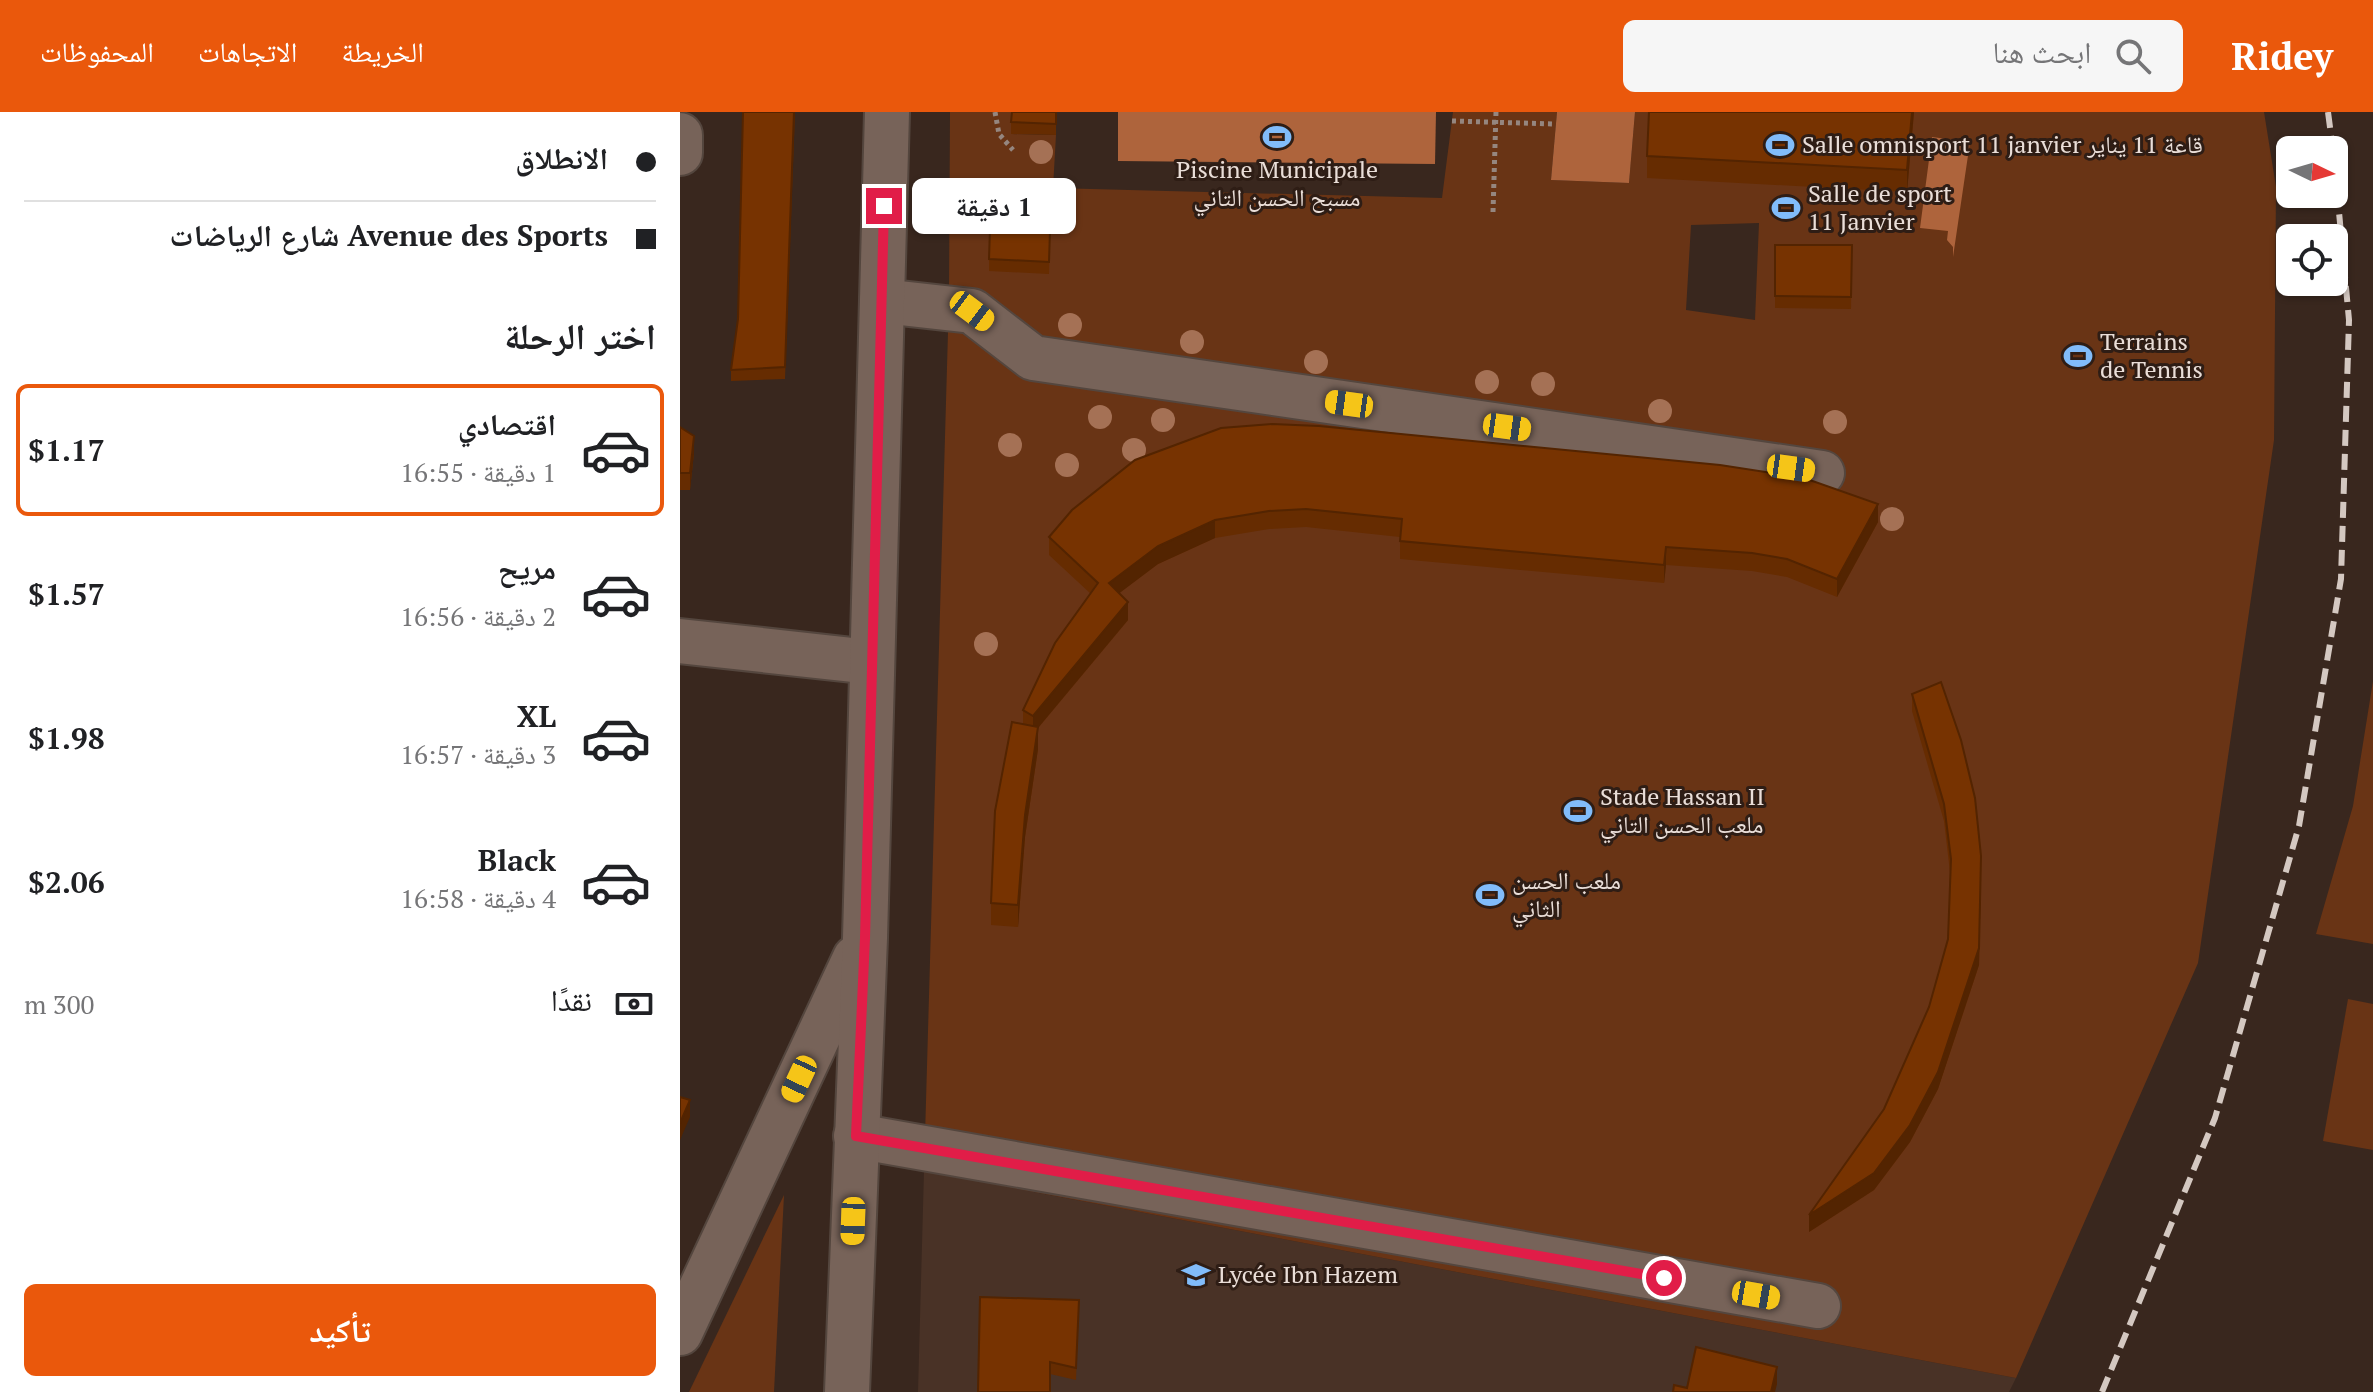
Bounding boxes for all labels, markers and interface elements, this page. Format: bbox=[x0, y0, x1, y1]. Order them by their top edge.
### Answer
search box bbox=[1623, 20, 2183, 92]
text: Ridey bbox=[2231, 31, 2333, 81]
text: ابحث هنا bbox=[1993, 32, 2091, 72]
text: المحفوظات bbox=[40, 33, 154, 70]
text: الاتجاهات bbox=[198, 33, 297, 70]
text: الخريطة bbox=[341, 33, 424, 70]
icon: search bbox=[2111, 34, 2155, 78]
sports icon: Piscine Municipale مسبح الحسن التاني bbox=[1262, 122, 1292, 152]
place label: Salle omnisport 11 janvier قاعة 11 يناير bbox=[1802, 128, 2203, 160]
sports icon: Salle omnisport 11 janvier قاعة 11 يناير bbox=[1765, 130, 1795, 160]
north arrow bbox=[2276, 136, 2348, 208]
map controls bbox=[2276, 136, 2348, 296]
text: الانطلاق bbox=[515, 138, 608, 178]
place label: Piscine Municipale مسبح الحسن التاني bbox=[1176, 153, 1378, 217]
place label: Salle de sport 11 Janvier bbox=[1808, 177, 1952, 237]
callout: 1 دقيقة bbox=[912, 178, 1076, 234]
route end bbox=[866, 188, 902, 224]
text: 1 دقيقة bbox=[956, 189, 1032, 223]
sports icon: Salle de sport 11 Janvier bbox=[1771, 193, 1801, 223]
text: Avenue des Sports شارع الرياضات bbox=[170, 215, 608, 255]
button: locate bbox=[2276, 224, 2348, 296]
car bbox=[946, 287, 998, 335]
text: اختر الرحلة bbox=[504, 312, 656, 359]
place label: Terrains de Tennis bbox=[2100, 325, 2203, 385]
sports icon: Terrains de Tennis bbox=[2063, 341, 2093, 371]
car bbox=[1324, 389, 1374, 419]
text: اقتصادي bbox=[458, 404, 556, 444]
car bbox=[1482, 412, 1532, 442]
icon: car bbox=[580, 414, 652, 486]
text: $1.17 bbox=[28, 430, 105, 470]
car bbox=[1766, 453, 1816, 483]
text: 1 دقيقة · 16:55 bbox=[400, 455, 556, 489]
text: مريح bbox=[498, 548, 556, 588]
icon: car bbox=[580, 558, 652, 630]
text: $1.57 bbox=[28, 574, 105, 614]
text: 2 دقيقة · 16:56 bbox=[400, 599, 556, 633]
text: XL bbox=[517, 696, 556, 736]
icon: car bbox=[580, 702, 652, 774]
text: $1.98 bbox=[28, 718, 105, 758]
text: 3 دقيقة · 16:57 bbox=[400, 737, 556, 771]
place label: Stade Hassan II ملعب الحسن التاني bbox=[1600, 780, 1765, 844]
sports icon: Stade Hassan II ملعب الحسن التاني bbox=[1563, 796, 1593, 826]
text: Black bbox=[478, 840, 556, 880]
icon: car bbox=[580, 846, 652, 918]
text: $2.06 bbox=[28, 862, 105, 902]
place label: ملعب الحسن الثاني bbox=[1512, 864, 1621, 928]
sports icon: ملعب الحسن الثاني bbox=[1475, 880, 1505, 910]
text: 4 دقيقة · 16:58 bbox=[400, 881, 556, 915]
text: نقدًا bbox=[551, 980, 592, 1020]
icon: cash bbox=[612, 982, 656, 1026]
text: 300 m bbox=[24, 987, 94, 1021]
car bbox=[778, 1052, 820, 1106]
car bbox=[840, 1197, 866, 1245]
place label: Lycée Ibn Hazem bbox=[1218, 1258, 1398, 1290]
school or university icon: Lycée Ibn Hazem bbox=[1181, 1260, 1211, 1290]
route start bbox=[1646, 1260, 1682, 1296]
car bbox=[1730, 1279, 1782, 1311]
button: تأكيد bbox=[24, 1284, 656, 1376]

